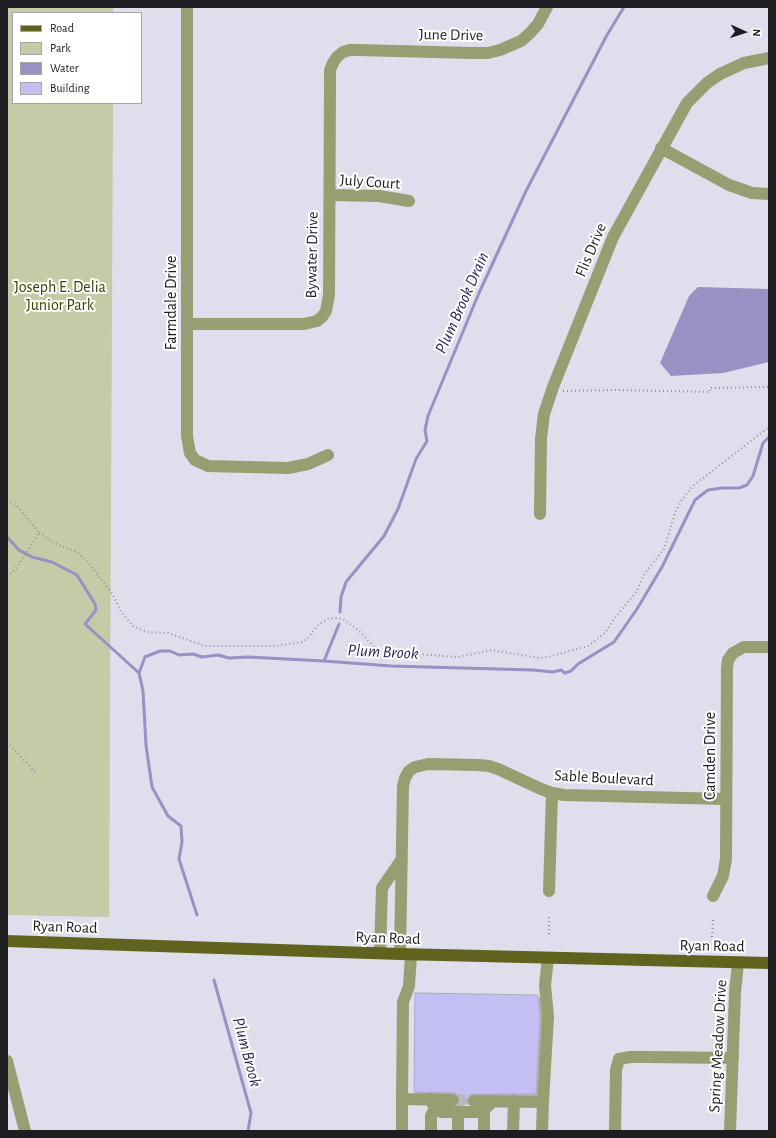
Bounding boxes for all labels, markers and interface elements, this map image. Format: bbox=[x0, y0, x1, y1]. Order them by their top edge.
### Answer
legend bbox=[12, 12, 142, 104]
north arrow bbox=[724, 12, 764, 52]
text: Road bbox=[50, 22, 74, 34]
street label: June Drive bbox=[419, 25, 483, 45]
text: N bbox=[751, 29, 762, 37]
text: Park bbox=[50, 42, 71, 54]
text: Water bbox=[50, 62, 79, 74]
text: Building bbox=[50, 82, 90, 94]
street label: July Court bbox=[339, 170, 401, 194]
street label: Bywater Drive bbox=[302, 211, 322, 299]
street label: Flis Drive bbox=[571, 220, 611, 280]
water label: Plum Brook Drain bbox=[431, 249, 493, 357]
street label: Farmdale Drive bbox=[161, 256, 181, 350]
park label: Joseph E. Delia Junior Park bbox=[14, 277, 106, 315]
water label: Plum Brook bbox=[347, 640, 419, 664]
street label: Camden Drive bbox=[700, 712, 720, 800]
street label: Sable Boulevard bbox=[554, 766, 654, 790]
street label: Ryan Road bbox=[32, 916, 98, 938]
street label: Ryan Road bbox=[355, 927, 421, 949]
street label: Ryan Road bbox=[679, 936, 745, 956]
street label: Spring Meadow Drive bbox=[705, 979, 731, 1113]
water label: Plum Brook bbox=[228, 1015, 266, 1089]

